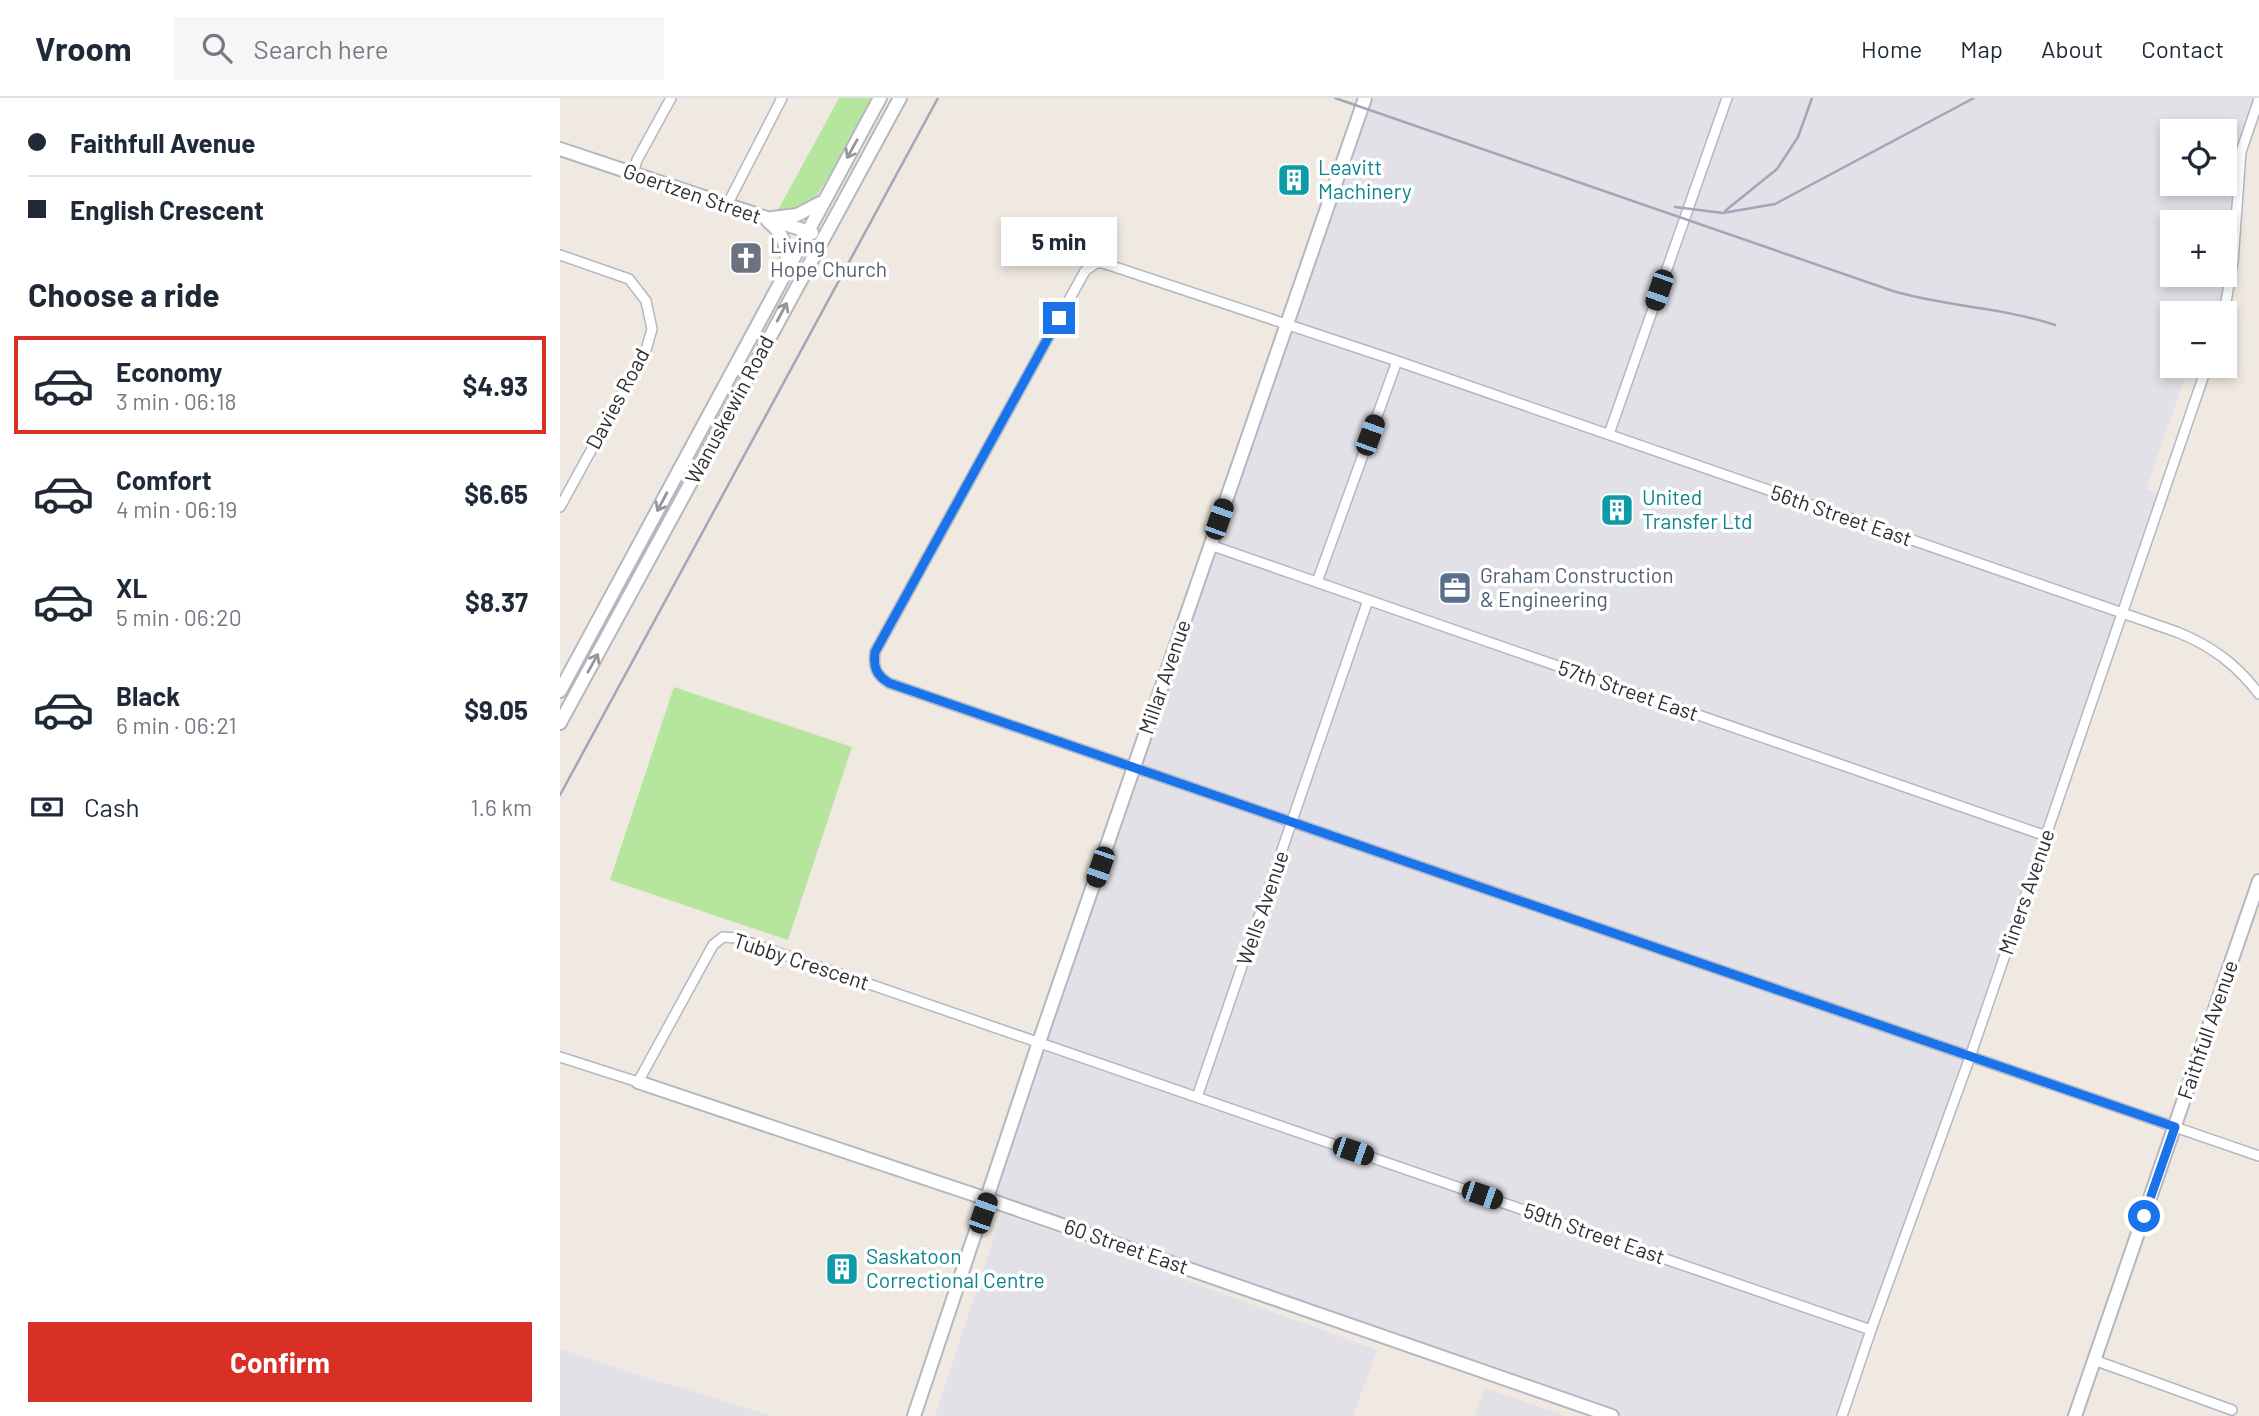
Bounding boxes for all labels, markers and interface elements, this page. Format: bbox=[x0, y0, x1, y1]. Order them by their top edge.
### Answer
search box bbox=[174, 17, 664, 80]
text: Vroom bbox=[35, 28, 132, 68]
icon: search bbox=[198, 29, 236, 67]
text: Search here bbox=[254, 33, 389, 64]
text: Home bbox=[1861, 34, 1922, 63]
text: Map bbox=[1960, 34, 2003, 63]
text: About bbox=[2041, 34, 2103, 63]
text: Contact bbox=[2141, 34, 2224, 63]
map controls bbox=[2160, 119, 2237, 378]
button: locate bbox=[2160, 119, 2237, 196]
text: Faithfull Avenue bbox=[70, 127, 255, 158]
one-way arrow bbox=[845, 138, 858, 159]
place label: Leavitt Machinery bbox=[1318, 154, 1412, 203]
street label: Goertzen Street bbox=[620, 157, 765, 228]
building icon: Leavitt Machinery bbox=[1275, 161, 1313, 199]
text: English Crescent bbox=[70, 194, 264, 225]
button: + bbox=[2160, 210, 2237, 287]
callout: 5 min bbox=[1001, 216, 1117, 266]
text: 5 min bbox=[1032, 227, 1086, 255]
place label: Living Hope Church bbox=[770, 232, 887, 281]
church icon: Living Hope Church bbox=[727, 239, 765, 277]
car bbox=[1643, 267, 1676, 313]
text: Choose a ride bbox=[28, 275, 220, 313]
button: − bbox=[2160, 301, 2237, 378]
one-way arrow bbox=[776, 302, 789, 323]
route end bbox=[1043, 302, 1075, 334]
street label: Wanuskewin Road bbox=[679, 331, 778, 488]
street label: Davies Road bbox=[580, 344, 654, 453]
icon: car bbox=[32, 354, 95, 417]
text: Economy bbox=[116, 356, 222, 387]
text: $4.93 bbox=[463, 370, 528, 401]
text: 3 min · 06:18 bbox=[116, 387, 236, 415]
car bbox=[1353, 412, 1388, 458]
icon: car bbox=[32, 462, 95, 525]
text: Comfort bbox=[116, 464, 212, 495]
text: $6.65 bbox=[464, 478, 528, 509]
street label: 56th Street East bbox=[1768, 479, 1915, 550]
place label: United Transfer Ltd bbox=[1642, 484, 1753, 533]
one-way arrow bbox=[654, 491, 668, 511]
building icon: United Transfer Ltd bbox=[1598, 491, 1636, 529]
text: 4 min · 06:19 bbox=[116, 495, 237, 523]
car bbox=[1203, 496, 1236, 542]
place label: Graham Construction & Engineering bbox=[1480, 562, 1674, 611]
office icon: Graham Construction & Engineering bbox=[1436, 569, 1474, 607]
icon: car bbox=[32, 570, 95, 633]
text: XL bbox=[116, 572, 147, 603]
text: $8.37 bbox=[465, 586, 528, 617]
text: 5 min · 06:20 bbox=[116, 603, 242, 631]
street label: Millar Avenue bbox=[1132, 616, 1195, 737]
one-way arrow bbox=[586, 654, 600, 674]
street label: 57th Street East bbox=[1555, 654, 1702, 725]
icon: car bbox=[32, 678, 95, 741]
text: Black bbox=[116, 680, 180, 711]
text: $9.05 bbox=[464, 694, 528, 725]
text: 6 min · 06:21 bbox=[116, 711, 236, 739]
icon: cash bbox=[28, 788, 66, 826]
text: Cash bbox=[84, 791, 139, 822]
text: 1.6 km bbox=[471, 793, 532, 821]
street label: Miners Avenue bbox=[1992, 825, 2059, 958]
car bbox=[1084, 844, 1117, 890]
street label: Wells Avenue bbox=[1230, 847, 1293, 968]
street label: Tubby Crescent bbox=[730, 927, 873, 994]
street label: Faithfull Avenue bbox=[2171, 957, 2242, 1102]
car bbox=[1330, 1134, 1377, 1168]
car bbox=[1459, 1178, 1506, 1212]
car bbox=[967, 1190, 1000, 1236]
street label: 59th Street East bbox=[1521, 1197, 1668, 1268]
route start bbox=[2128, 1200, 2160, 1232]
street label: 60 Street East bbox=[1061, 1213, 1192, 1278]
place label: Saskatoon Correctional Centre bbox=[866, 1243, 1045, 1292]
building icon: Saskatoon Correctional Centre bbox=[823, 1250, 861, 1288]
button: Confirm bbox=[28, 1322, 532, 1402]

